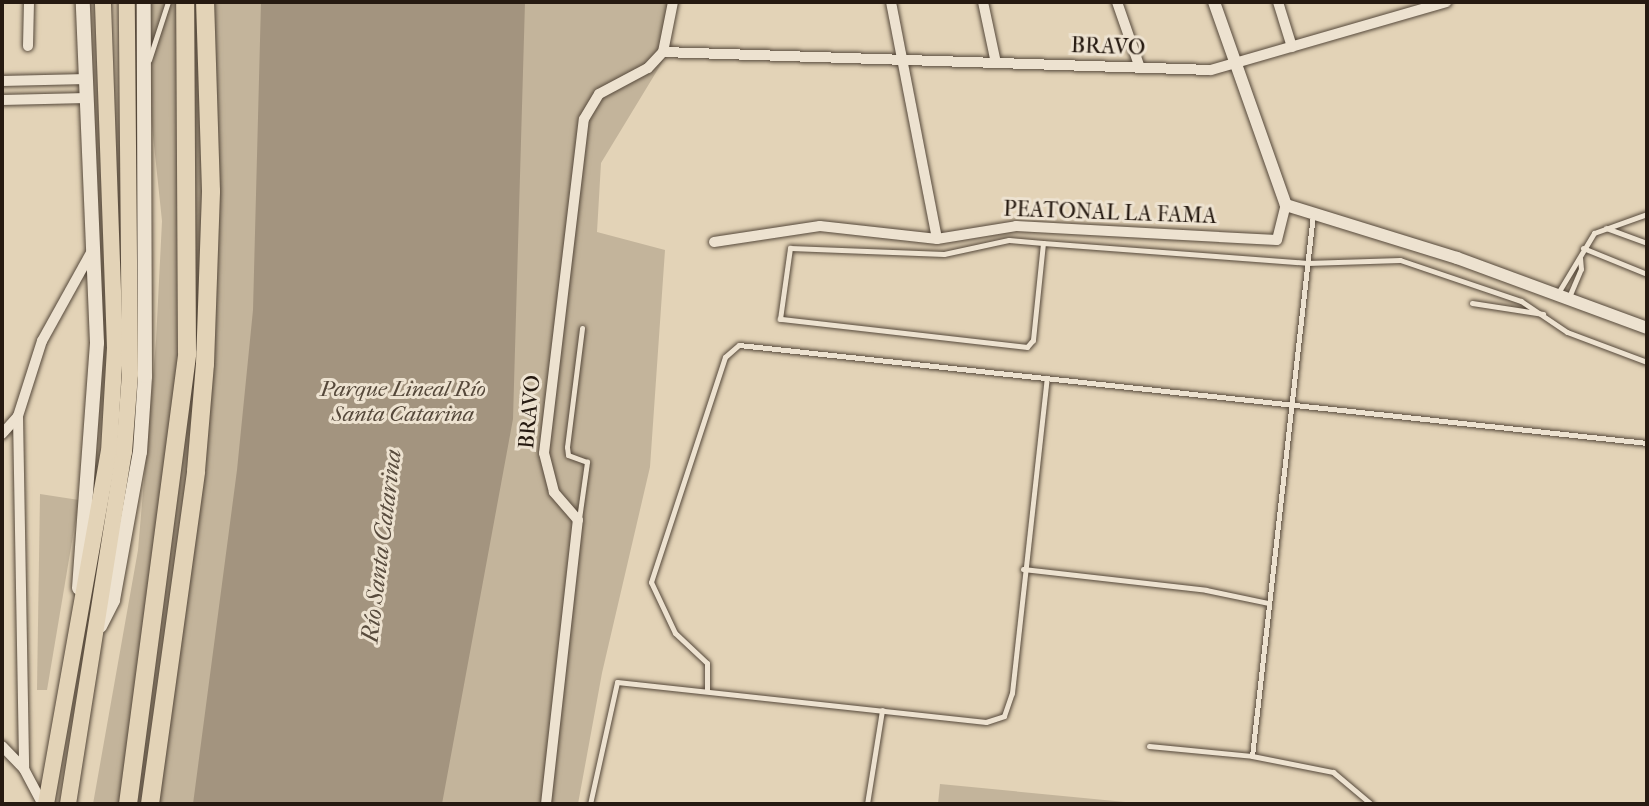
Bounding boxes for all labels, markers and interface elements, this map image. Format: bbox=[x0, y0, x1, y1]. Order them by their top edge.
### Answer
street label: BRAVO bbox=[1070, 33, 1146, 61]
street label: PEATONAL LA FAMA bbox=[1003, 196, 1217, 230]
street label: BRAVO bbox=[514, 374, 546, 450]
park label: Parque Lineal Río Santa Catarina bbox=[320, 376, 486, 428]
water label: Río Santa Catarina bbox=[356, 448, 408, 644]

